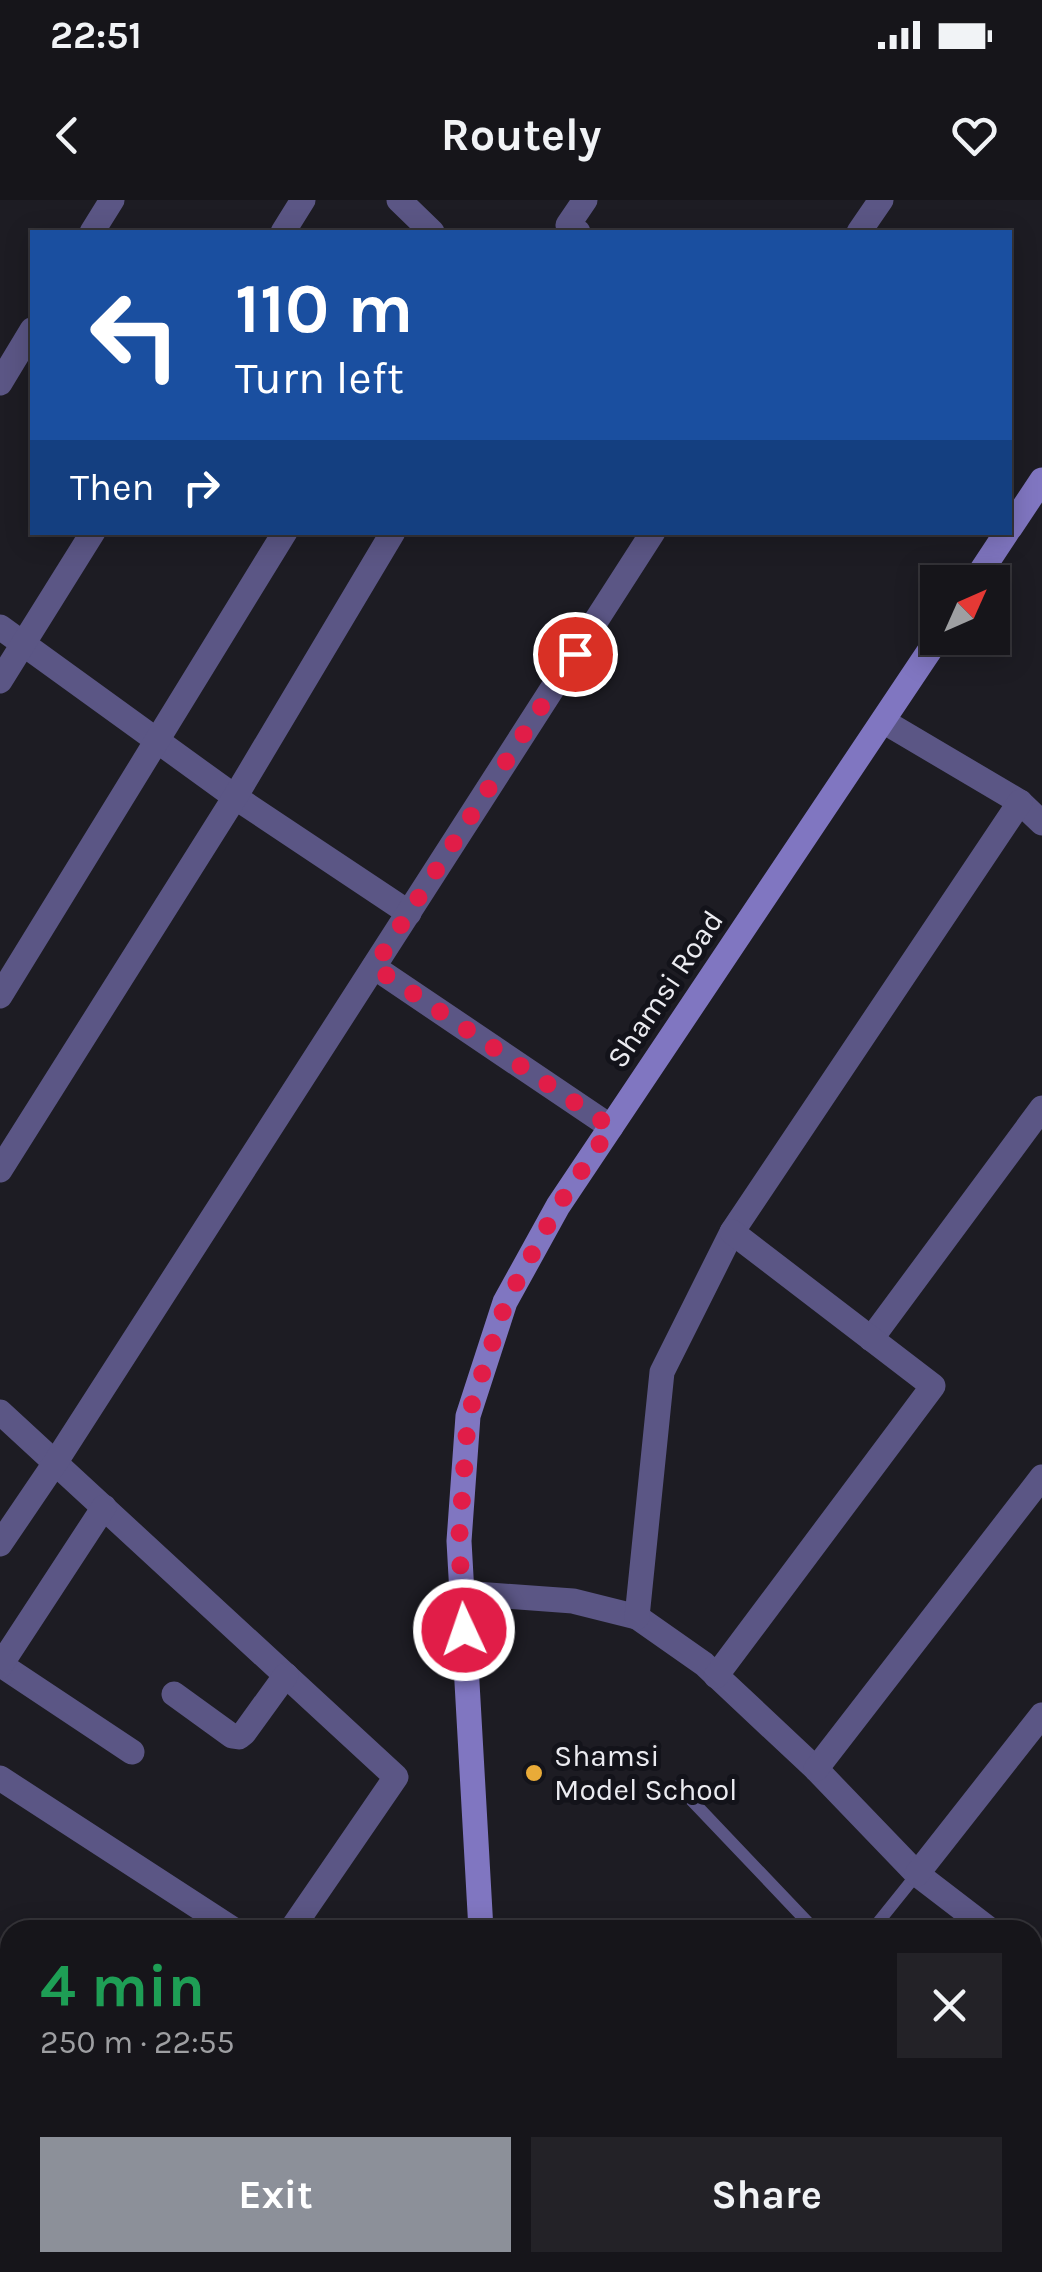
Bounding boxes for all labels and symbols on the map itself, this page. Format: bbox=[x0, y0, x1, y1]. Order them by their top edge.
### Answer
north arrow bbox=[920, 565, 1010, 655]
pin bbox=[533, 612, 618, 697]
street label: Shamsi Road bbox=[599, 904, 731, 1074]
position arrow bbox=[412, 1578, 516, 1682]
place label: Shamsi Model School bbox=[554, 1738, 737, 1808]
marker: Shamsi Model School bbox=[523, 1762, 545, 1784]

